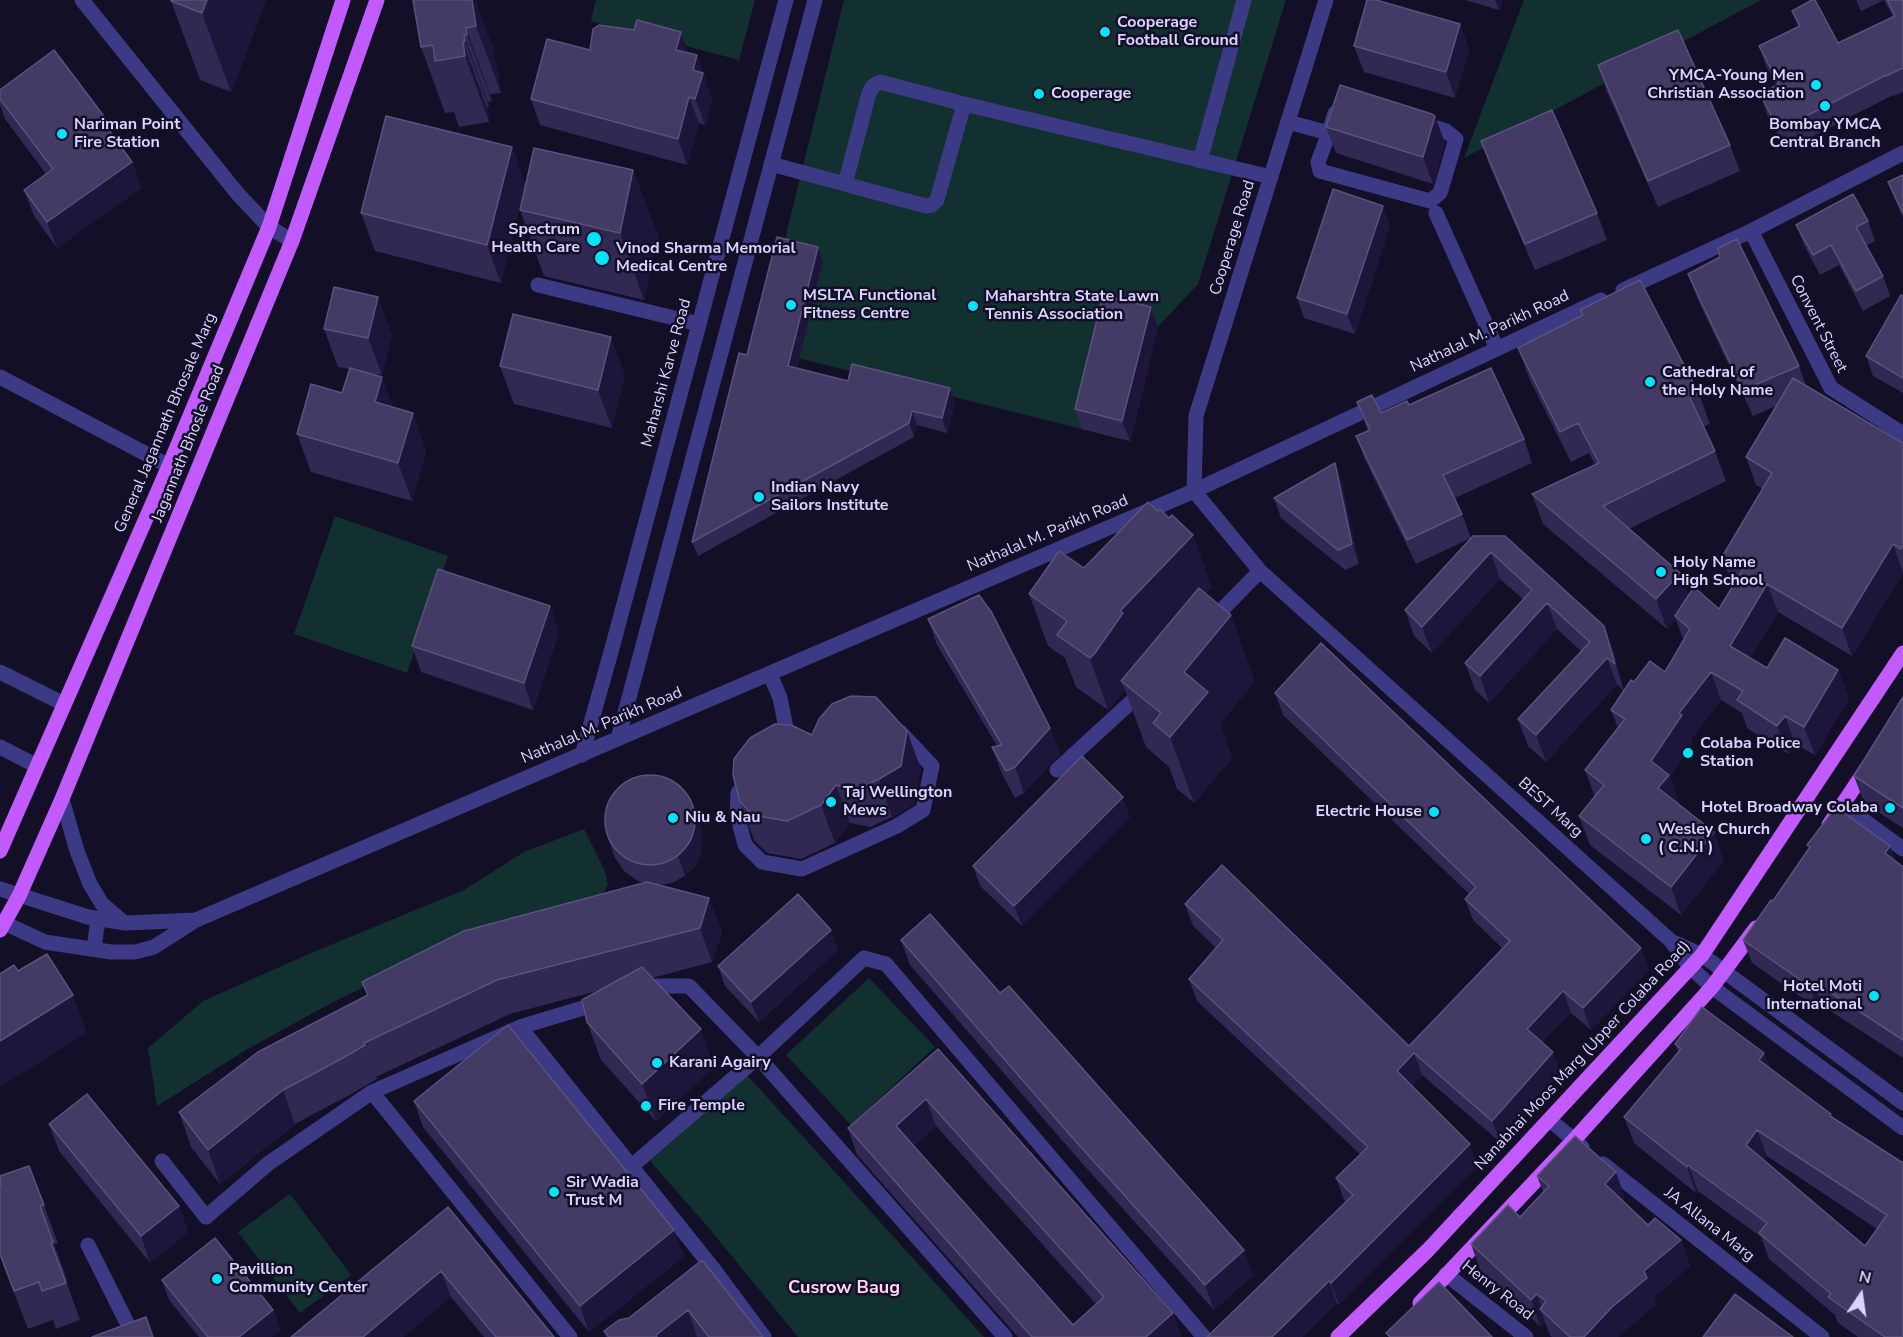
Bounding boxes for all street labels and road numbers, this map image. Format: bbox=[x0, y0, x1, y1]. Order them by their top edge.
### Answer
street label: Cooperage Road bbox=[1206, 178, 1260, 298]
street label: Convent Street bbox=[1785, 272, 1851, 376]
street label: Nathalal M. Parikh Road bbox=[1408, 287, 1572, 377]
street label: Maharshi Karve Road bbox=[638, 297, 696, 449]
street label: General Jagannath Bhosale Marg bbox=[111, 310, 221, 536]
street label: Jagannath Bhosle Road bbox=[149, 363, 229, 525]
street label: Nathalal M. Parikh Road bbox=[965, 491, 1131, 577]
street label: Nathalal M. Parikh Road bbox=[519, 683, 685, 769]
street label: BEST Marg bbox=[1514, 774, 1586, 842]
street label: Nanabhai Moos Marg (Upper Colaba Road) bbox=[1471, 937, 1695, 1175]
street label: JA Allana Marg bbox=[1660, 1184, 1758, 1266]
street label: Henry Road bbox=[1457, 1257, 1537, 1325]

